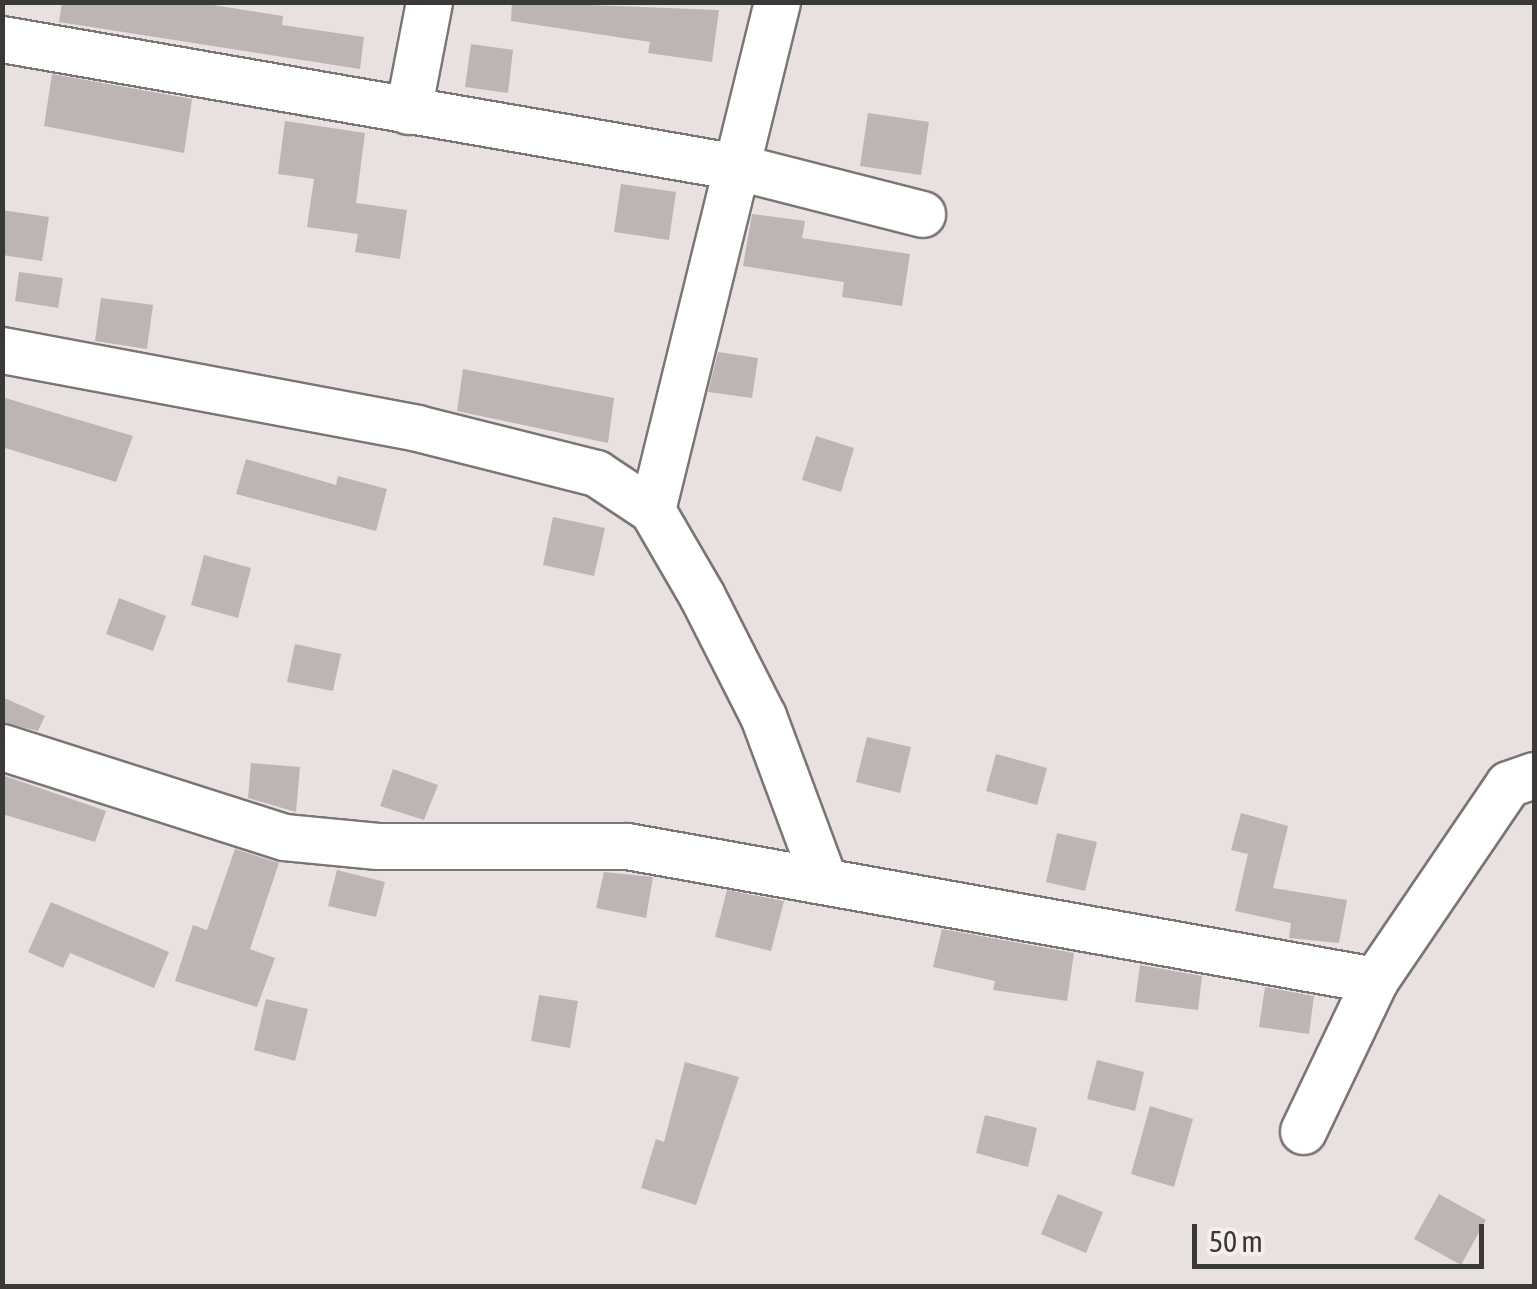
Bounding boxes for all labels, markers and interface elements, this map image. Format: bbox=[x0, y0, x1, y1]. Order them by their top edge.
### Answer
scale bar bbox=[1197, 1204, 1490, 1266]
text: 50 m bbox=[1209, 1224, 1263, 1258]

